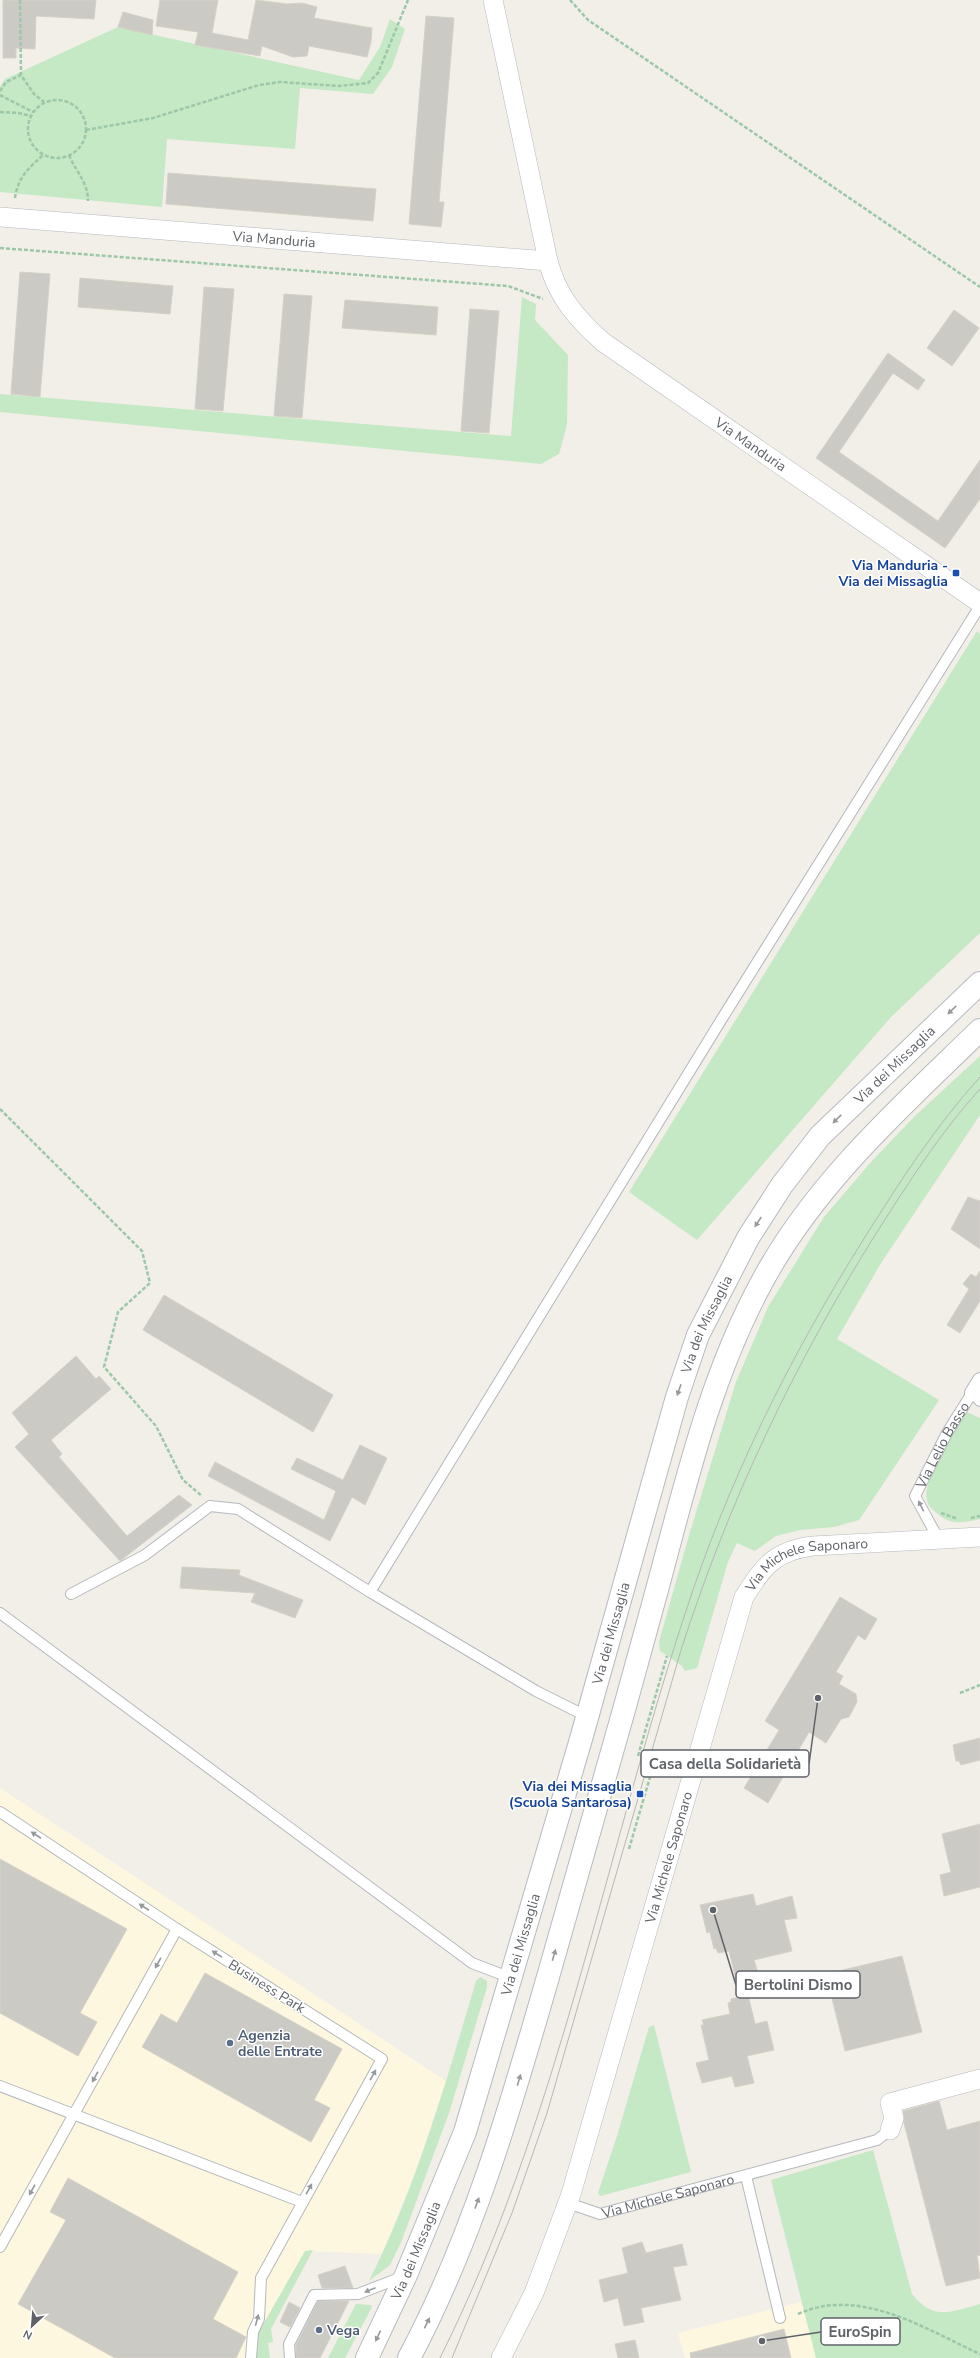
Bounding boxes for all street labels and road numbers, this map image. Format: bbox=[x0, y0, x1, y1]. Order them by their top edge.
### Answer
street label: Via Manduria bbox=[231, 227, 316, 252]
street label: Via Manduria bbox=[710, 413, 790, 476]
street label: Via dei Missaglia bbox=[849, 1022, 940, 1109]
street label: Via dei Missaglia bbox=[676, 1272, 737, 1377]
street label: Via Lelio Basso bbox=[911, 1398, 974, 1493]
street label: Via Michele Saponaro bbox=[741, 1534, 869, 1596]
street label: Via dei Missaglia bbox=[587, 1580, 635, 1688]
street label: Via Michele Saponaro bbox=[641, 1789, 697, 1927]
street label: Via dei Missaglia bbox=[497, 1891, 545, 1999]
street label: Business Park bbox=[224, 1955, 310, 2018]
street label: Via Michele Saponaro bbox=[599, 2170, 736, 2223]
street label: Via dei Missaglia bbox=[386, 2198, 445, 2304]

